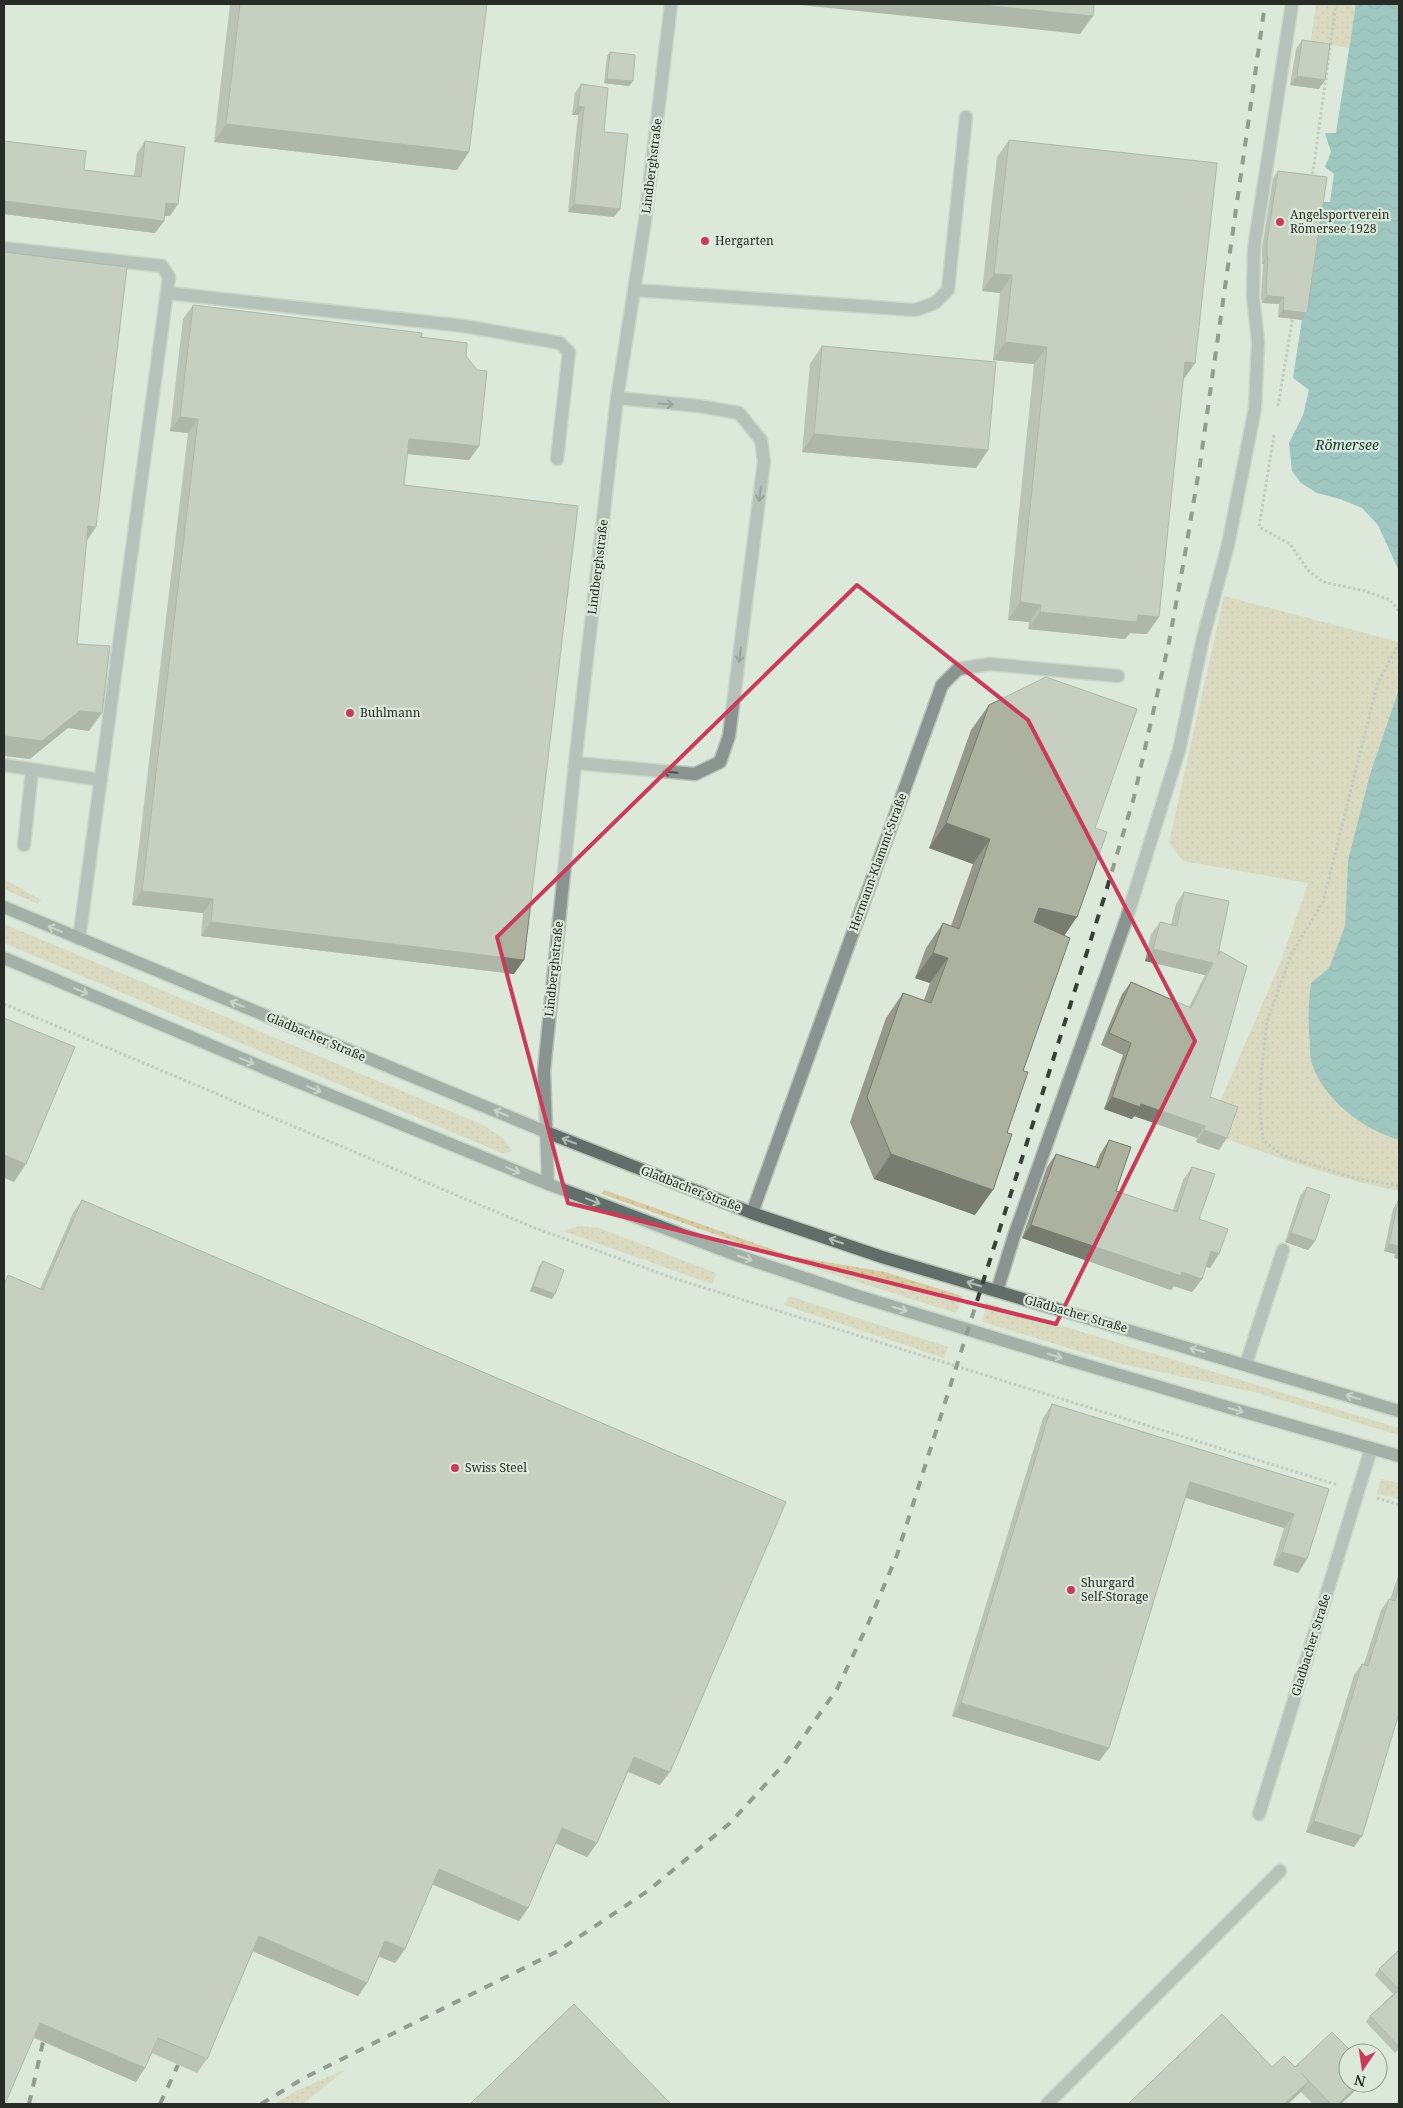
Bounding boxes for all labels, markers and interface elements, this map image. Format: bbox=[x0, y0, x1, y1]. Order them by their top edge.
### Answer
street label: Lindberghstraße bbox=[637, 117, 666, 215]
place label: Angelsportverein Römersee 1928 bbox=[1290, 206, 1390, 237]
marker: Angelsportverein Römersee 1928 bbox=[1274, 216, 1286, 228]
place label: Hergarten bbox=[715, 232, 774, 249]
marker: Hergarten bbox=[699, 235, 711, 247]
one-way arrow bbox=[658, 399, 674, 409]
water label: Römersee bbox=[1314, 435, 1379, 454]
one-way arrow bbox=[755, 485, 765, 501]
street label: Lindberghstraße bbox=[583, 518, 612, 616]
one-way arrow bbox=[735, 647, 745, 663]
place label: Buhlmann bbox=[360, 704, 421, 721]
marker: Buhlmann bbox=[344, 707, 356, 719]
one-way arrow bbox=[662, 767, 678, 777]
street label: Hermann-Klammt-Straße bbox=[845, 791, 910, 933]
street label: Lindberghstraße bbox=[540, 920, 567, 1018]
one-way arrow bbox=[48, 923, 63, 933]
one-way arrow bbox=[73, 987, 88, 996]
one-way arrow bbox=[230, 999, 245, 1009]
street label: Gladbacher Straße bbox=[264, 1008, 368, 1065]
one-way arrow bbox=[239, 1056, 254, 1066]
one-way arrow bbox=[307, 1085, 322, 1094]
one-way arrow bbox=[493, 1108, 508, 1117]
one-way arrow bbox=[562, 1136, 577, 1145]
street label: Gladbacher Straße bbox=[638, 1162, 744, 1216]
one-way arrow bbox=[505, 1166, 521, 1175]
one-way arrow bbox=[585, 1197, 600, 1206]
one-way arrow bbox=[829, 1236, 844, 1245]
one-way arrow bbox=[737, 1254, 753, 1263]
one-way arrow bbox=[966, 1279, 982, 1289]
street label: Gladbacher Straße bbox=[1023, 1291, 1130, 1336]
one-way arrow bbox=[891, 1304, 907, 1314]
one-way arrow bbox=[1189, 1345, 1205, 1354]
one-way arrow bbox=[1047, 1351, 1063, 1361]
one-way arrow bbox=[1345, 1392, 1361, 1401]
one-way arrow bbox=[1228, 1405, 1244, 1415]
place label: Swiss Steel bbox=[465, 1459, 527, 1476]
marker: Swiss Steel bbox=[449, 1462, 461, 1474]
place label: Shurgard Self-Storage bbox=[1081, 1574, 1149, 1605]
marker: Shurgard Self-Storage bbox=[1065, 1584, 1077, 1596]
street label: Gladbacher Straße bbox=[1287, 1592, 1334, 1698]
north arrow bbox=[1338, 2043, 1388, 2093]
text: N bbox=[1352, 2071, 1367, 2092]

